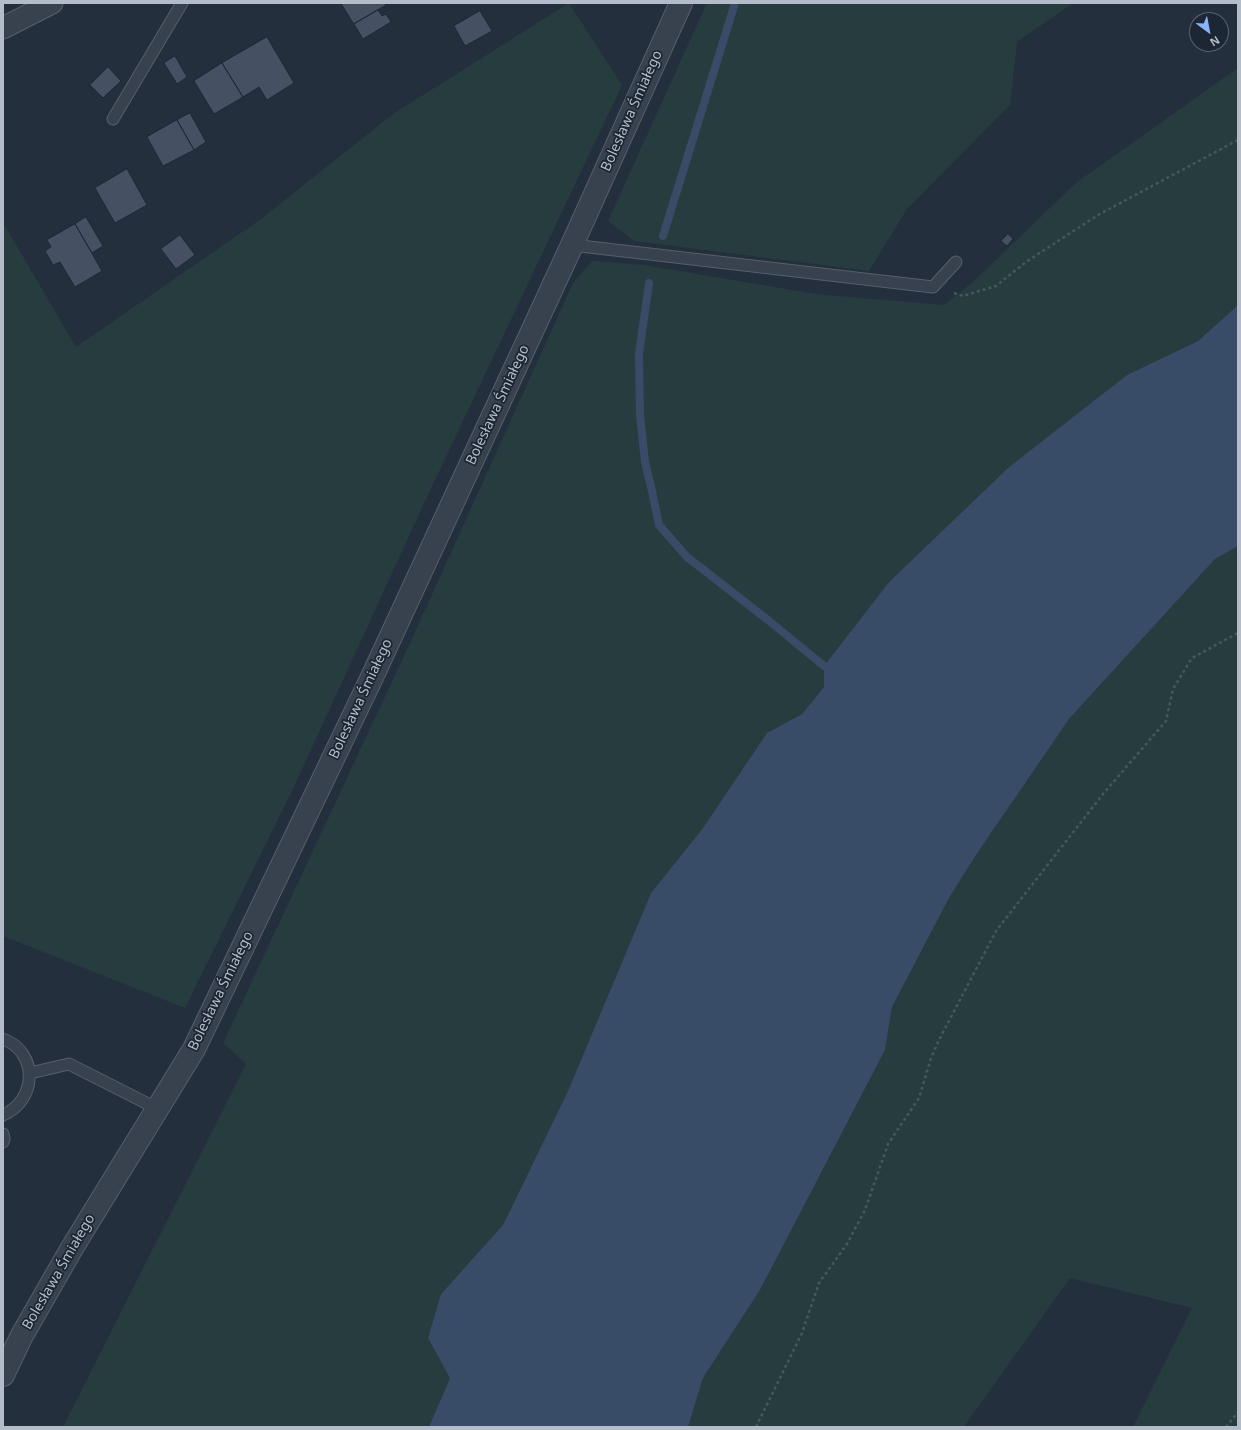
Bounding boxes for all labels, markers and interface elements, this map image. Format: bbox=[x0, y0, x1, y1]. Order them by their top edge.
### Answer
north arrow bbox=[1189, 12, 1229, 52]
text: N bbox=[1207, 33, 1223, 50]
street label: Bolesława Śmiałego bbox=[598, 48, 666, 174]
street label: Bolesława Śmiałego bbox=[463, 342, 533, 468]
street label: Bolesława Śmiałego bbox=[326, 636, 396, 762]
street label: Bolesława Śmiałego bbox=[185, 929, 257, 1053]
street label: Bolesława Śmiałego bbox=[19, 1211, 99, 1333]

